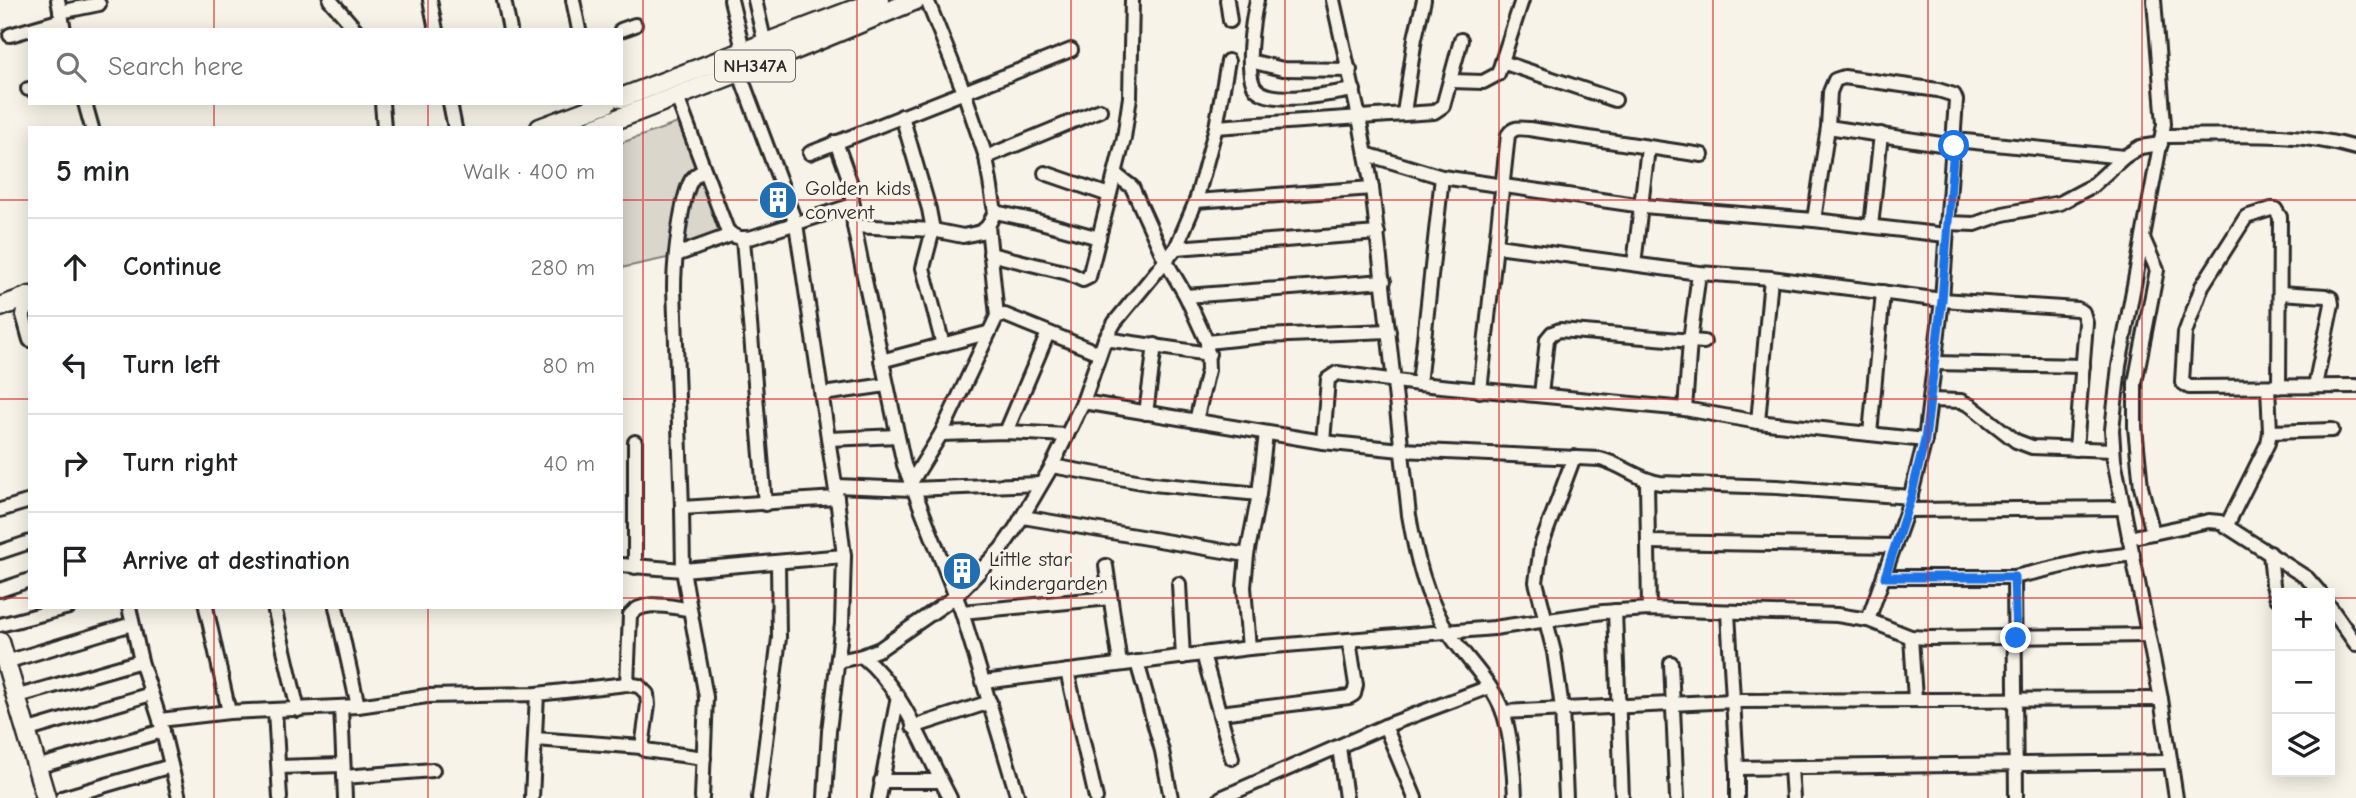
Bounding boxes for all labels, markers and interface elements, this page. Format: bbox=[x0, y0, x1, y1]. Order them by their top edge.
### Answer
search box bbox=[28, 28, 623, 105]
icon: search bbox=[52, 48, 90, 86]
road number: NH347A bbox=[715, 50, 795, 82]
text: Search here bbox=[108, 52, 243, 82]
route start bbox=[1938, 130, 1969, 161]
text: 5 min bbox=[56, 154, 130, 189]
text: Walk · 400 m bbox=[463, 158, 595, 185]
place label: Golden kids convent bbox=[805, 176, 911, 224]
building icon: Golden kids convent bbox=[757, 179, 799, 221]
icon: ahead bbox=[56, 248, 94, 286]
text: Continue bbox=[123, 252, 221, 282]
text: 280 m bbox=[530, 254, 595, 281]
icon: left bbox=[56, 346, 94, 384]
text: Turn left bbox=[123, 350, 220, 380]
text: 80 m bbox=[542, 352, 595, 379]
icon: right bbox=[56, 444, 94, 482]
text: Turn right bbox=[123, 448, 237, 478]
text: 40 m bbox=[543, 450, 595, 477]
icon: arrive bbox=[56, 542, 94, 580]
text: Arrive at destination bbox=[123, 546, 350, 576]
place label: Little star kindergarden bbox=[989, 547, 1108, 595]
building icon: Little star kindergarden bbox=[941, 550, 983, 592]
map controls bbox=[2272, 588, 2335, 777]
button: + bbox=[2272, 588, 2335, 651]
route end bbox=[2000, 622, 2031, 653]
button: − bbox=[2272, 651, 2335, 714]
button: layers bbox=[2272, 714, 2335, 777]

